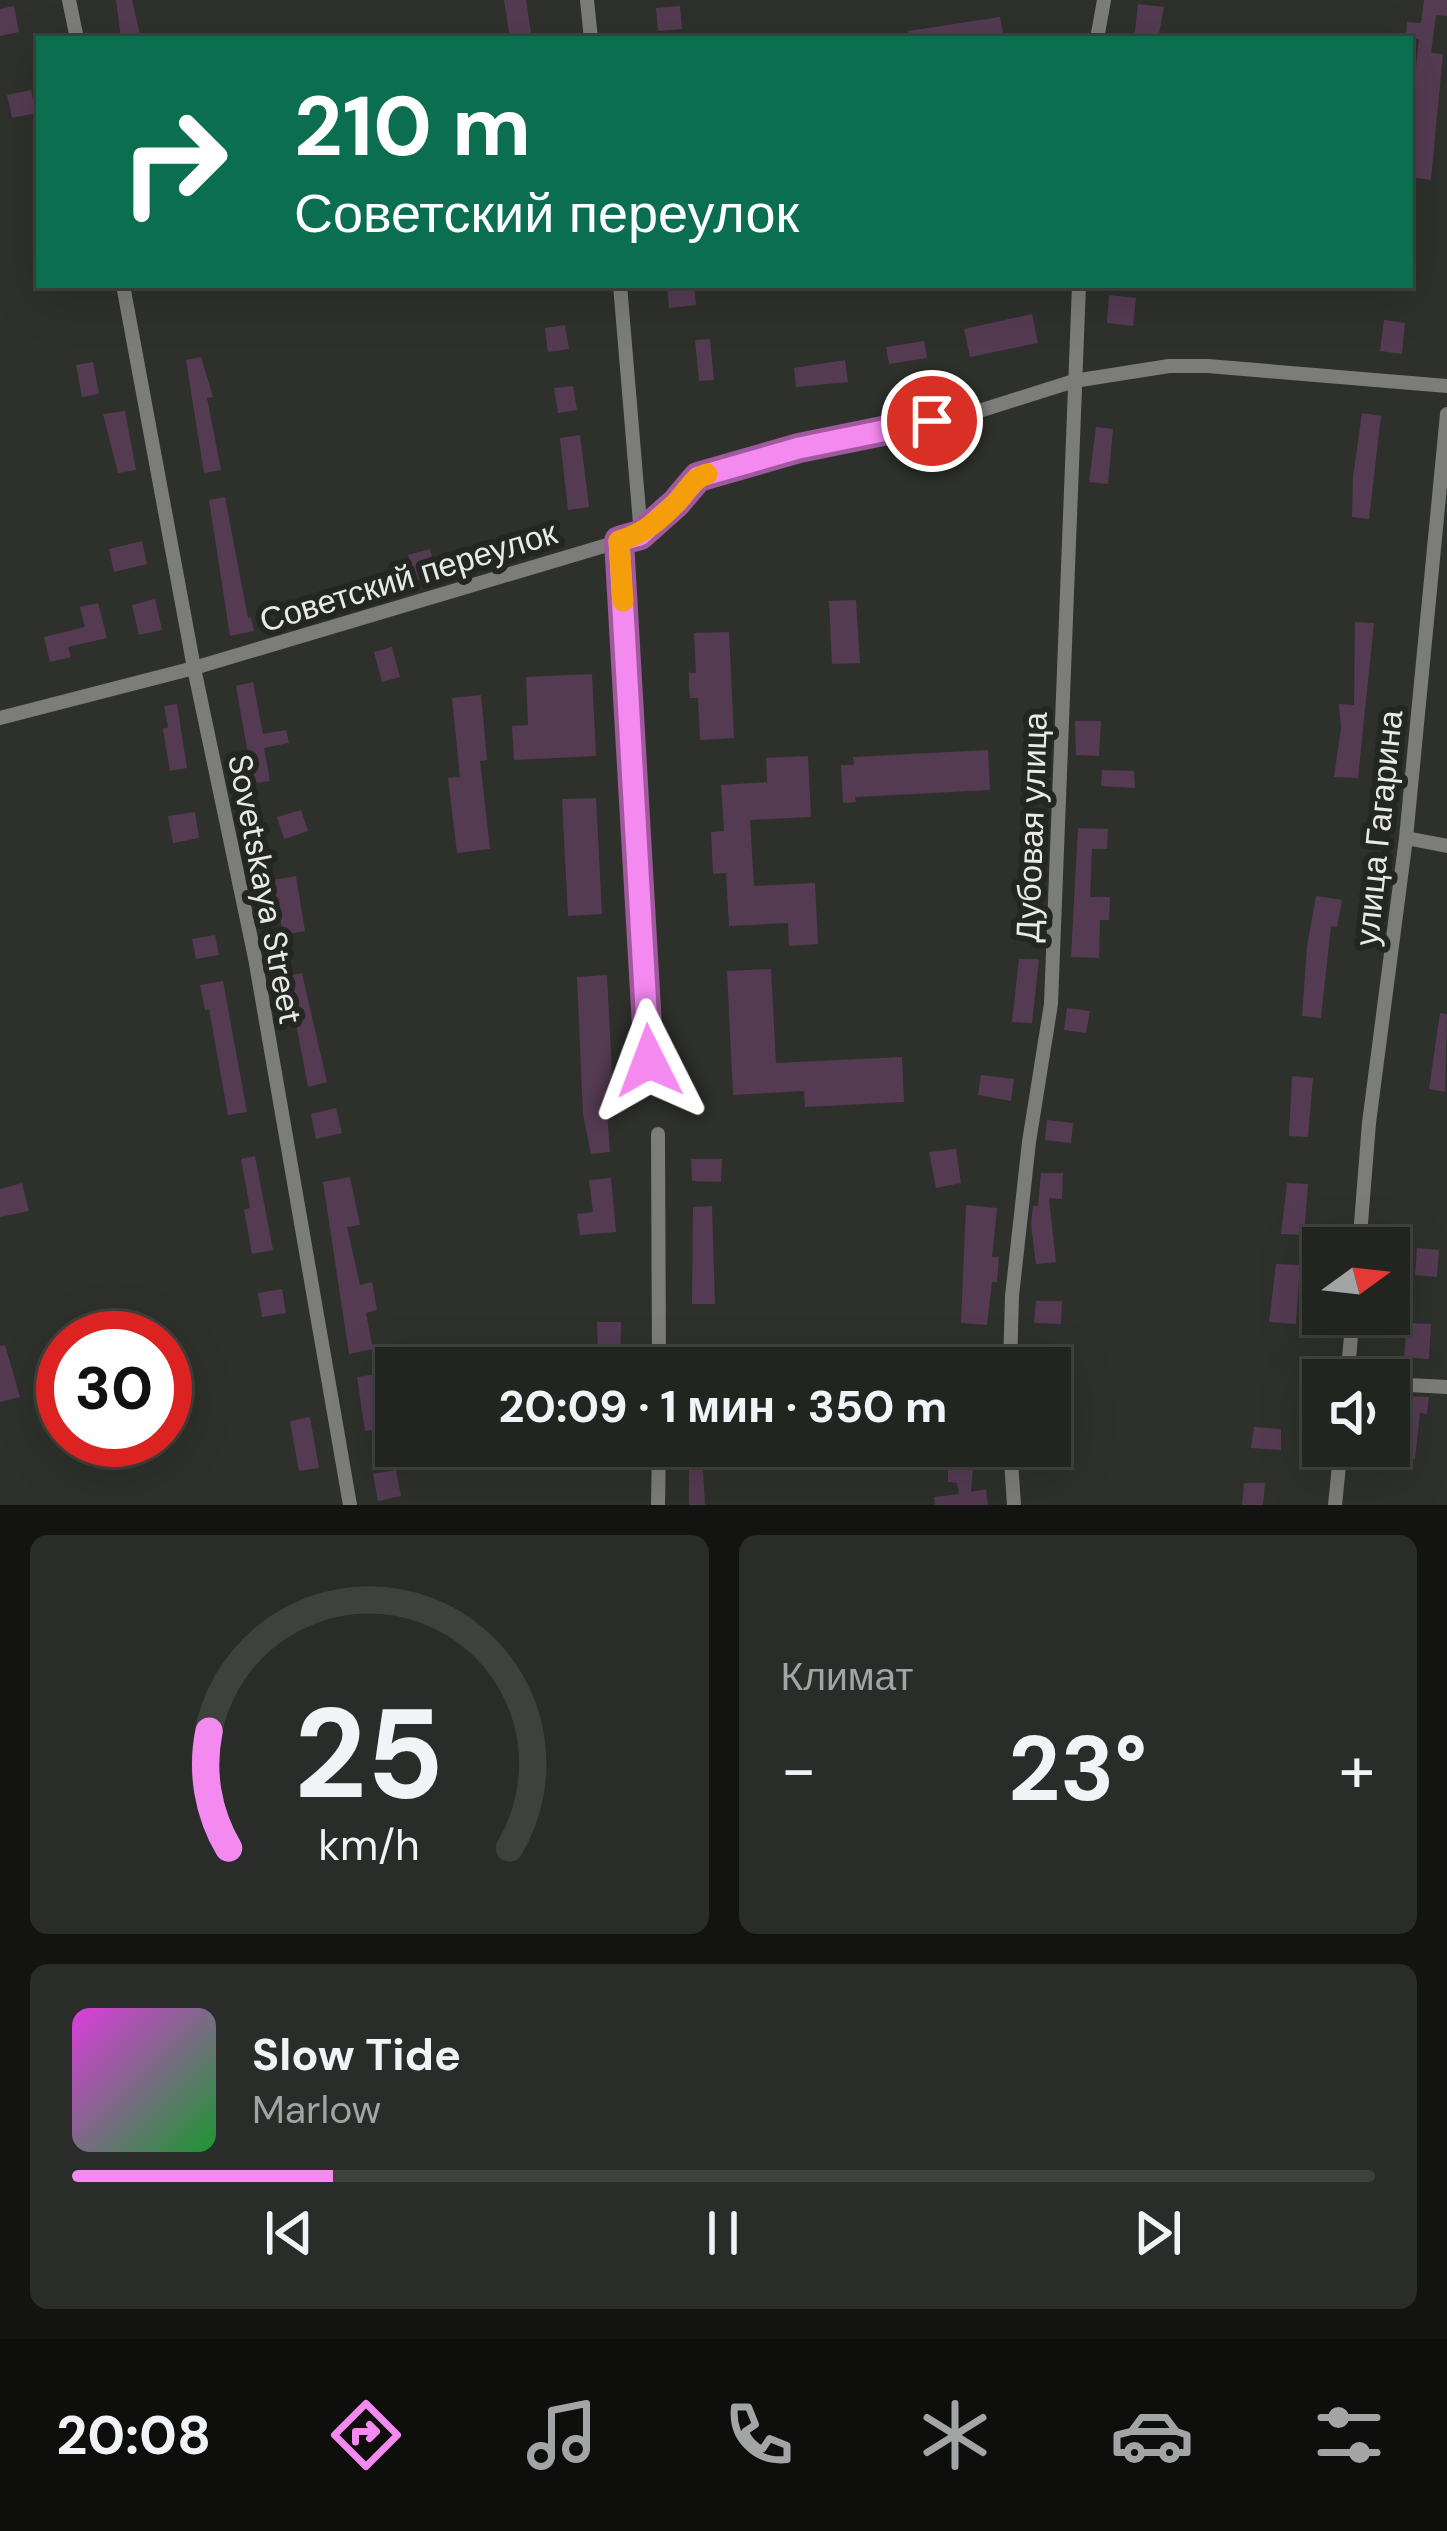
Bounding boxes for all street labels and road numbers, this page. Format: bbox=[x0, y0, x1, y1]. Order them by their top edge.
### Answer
street label: Советский переулок bbox=[254, 511, 563, 642]
street label: улица Гагарина bbox=[1345, 707, 1412, 948]
street label: Дубовая улица bbox=[1006, 711, 1057, 943]
street label: Sovetskaya Street bbox=[218, 751, 313, 1028]

